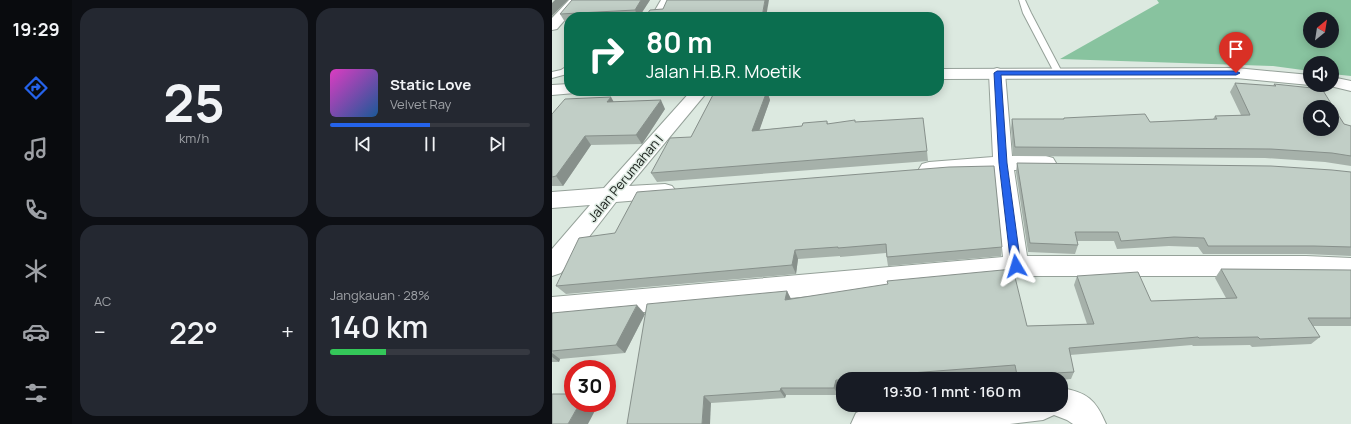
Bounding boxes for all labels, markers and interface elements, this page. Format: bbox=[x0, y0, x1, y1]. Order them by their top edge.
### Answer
north arrow bbox=[1303, 12, 1339, 48]
map controls bbox=[1303, 12, 1339, 136]
text: 19:29 bbox=[12, 17, 60, 41]
text: 80 m bbox=[646, 23, 712, 61]
icon: right bbox=[580, 28, 632, 80]
pin bbox=[1219, 32, 1253, 73]
icon: arrive bbox=[1225, 38, 1247, 60]
button: sound bbox=[1303, 56, 1339, 92]
text: Jalan H.B.R. Moetik bbox=[646, 59, 801, 83]
text: 25 bbox=[163, 67, 225, 138]
icon: directions bbox=[22, 74, 50, 102]
text: Static Love bbox=[390, 74, 471, 95]
text: Velvet Ray bbox=[390, 95, 451, 113]
button: search bbox=[1303, 100, 1339, 136]
text: km/h bbox=[179, 129, 209, 147]
street label: Jalan Perumahan I bbox=[583, 131, 667, 225]
icon: previous bbox=[352, 133, 374, 155]
icon: pause bbox=[419, 133, 441, 155]
icon: next bbox=[486, 133, 508, 155]
icon: music bbox=[22, 135, 50, 163]
icon: phone bbox=[22, 196, 50, 224]
position arrow bbox=[995, 245, 1037, 287]
icon: climate bbox=[22, 257, 50, 285]
text: Jangkauan · 28% bbox=[330, 286, 430, 304]
text: AC bbox=[94, 292, 111, 310]
text: 140 km bbox=[330, 306, 428, 347]
text: 22° bbox=[169, 312, 218, 353]
text: − bbox=[94, 317, 106, 347]
text: + bbox=[281, 317, 294, 347]
icon: car bbox=[22, 318, 50, 346]
speed limit sign: 30 bbox=[564, 360, 616, 412]
icon: filters bbox=[22, 379, 50, 407]
text: 19:30 · 1 mnt · 160 m bbox=[883, 381, 1021, 402]

